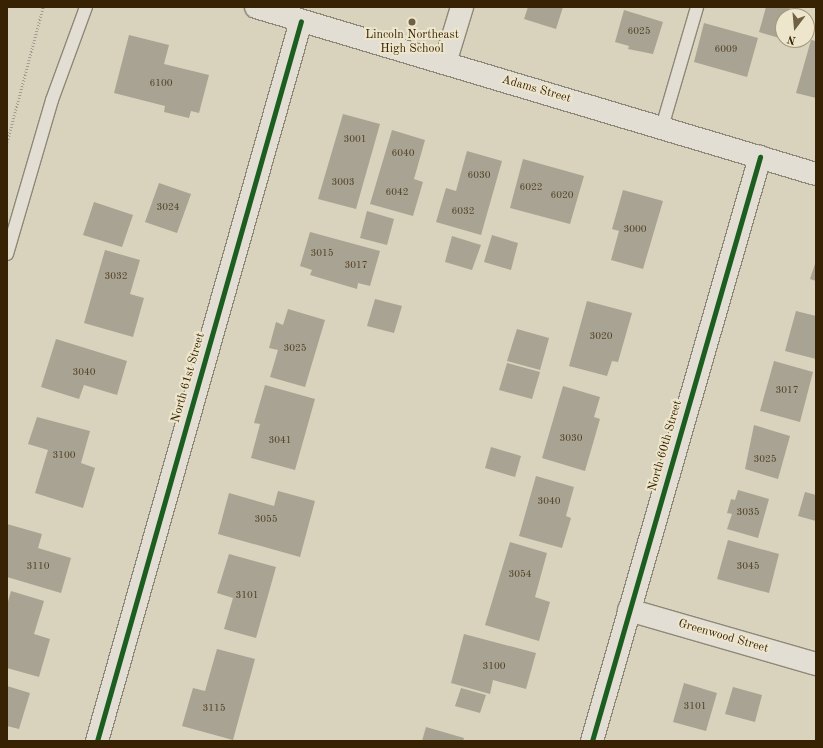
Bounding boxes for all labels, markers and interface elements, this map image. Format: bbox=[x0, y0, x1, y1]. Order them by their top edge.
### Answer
north arrow bbox=[775, 8, 815, 48]
marker: Lincoln Northeast High School bbox=[407, 17, 417, 27]
house number: 6025 bbox=[627, 26, 651, 38]
place label: Lincoln Northeast High School bbox=[365, 29, 459, 57]
text: N bbox=[786, 33, 797, 45]
house number: 6009 bbox=[714, 44, 738, 56]
street label: Adams Street bbox=[500, 73, 572, 107]
house number: 6100 bbox=[149, 78, 173, 90]
house number: 3001 bbox=[343, 134, 367, 146]
house number: 6040 bbox=[391, 148, 415, 160]
house number: 6030 bbox=[467, 170, 491, 182]
house number: 3003 bbox=[331, 177, 355, 189]
house number: 6022 bbox=[519, 182, 543, 194]
house number: 6042 bbox=[385, 187, 409, 199]
house number: 6020 bbox=[550, 190, 574, 202]
house number: 3024 bbox=[156, 202, 180, 214]
house number: 6032 bbox=[451, 206, 475, 218]
house number: 3000 bbox=[623, 224, 647, 236]
house number: 3015 bbox=[310, 248, 334, 260]
house number: 3017 bbox=[344, 260, 368, 272]
house number: 3032 bbox=[104, 271, 128, 283]
street label: North 61st Street bbox=[169, 331, 209, 425]
house number: 3020 bbox=[589, 331, 613, 343]
house number: 3025 bbox=[283, 343, 307, 355]
house number: 3040 bbox=[72, 367, 96, 379]
house number: 3017 bbox=[775, 385, 799, 397]
street label: North 60th Street bbox=[646, 399, 686, 493]
house number: 3030 bbox=[559, 433, 583, 445]
house number: 3041 bbox=[268, 435, 292, 447]
house number: 3100 bbox=[52, 450, 76, 462]
house number: 3025 bbox=[753, 454, 777, 466]
house number: 3040 bbox=[537, 496, 561, 508]
house number: 3035 bbox=[736, 507, 760, 519]
house number: 3055 bbox=[254, 514, 278, 526]
house number: 3110 bbox=[26, 561, 50, 573]
house number: 3045 bbox=[736, 561, 760, 573]
house number: 3054 bbox=[508, 569, 532, 581]
house number: 3101 bbox=[235, 590, 259, 602]
street label: Greenwood Street bbox=[676, 617, 770, 657]
house number: 3100 bbox=[482, 661, 506, 673]
house number: 3101 bbox=[683, 701, 707, 713]
house number: 3115 bbox=[202, 703, 226, 715]

